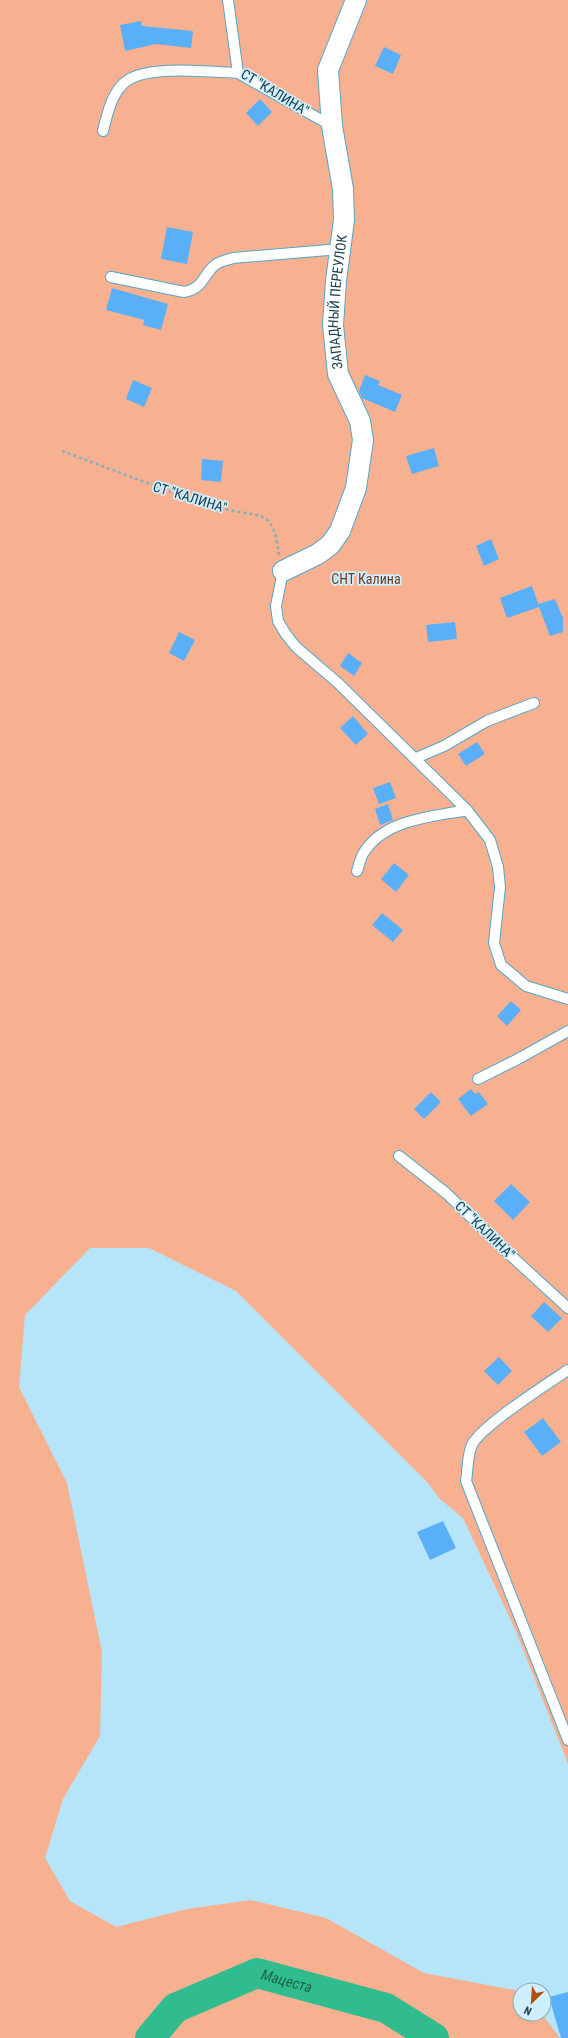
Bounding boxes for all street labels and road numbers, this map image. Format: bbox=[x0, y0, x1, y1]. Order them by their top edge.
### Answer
street label: СТ "КАЛИНА" bbox=[238, 65, 312, 119]
street label: ЗАПАДНЫЙ ПЕРЕУЛОК bbox=[325, 234, 350, 370]
street label: СТ "КАЛИНА" bbox=[151, 478, 229, 516]
street label: СТ "КАЛИНА" bbox=[452, 1198, 518, 1262]

